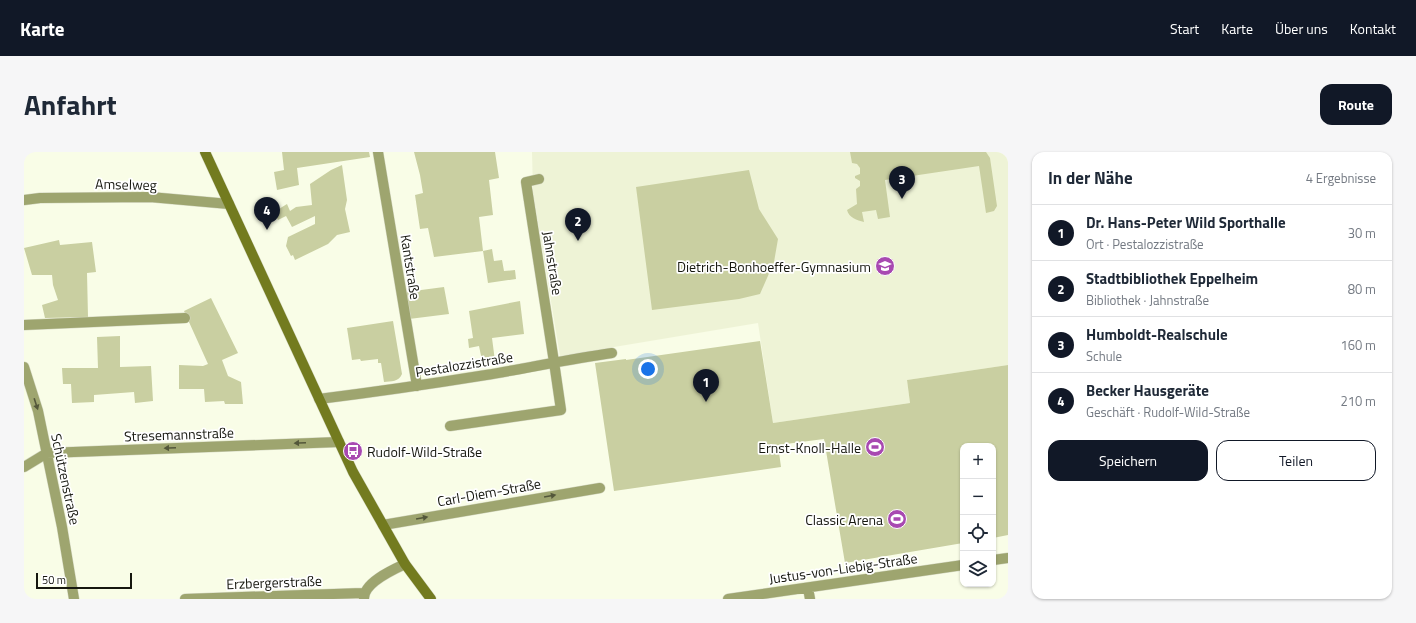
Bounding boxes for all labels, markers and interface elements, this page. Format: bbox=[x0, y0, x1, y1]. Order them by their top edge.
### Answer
text: Karte bbox=[20, 14, 65, 43]
text: Start bbox=[1170, 18, 1199, 39]
text: Karte bbox=[1221, 18, 1253, 39]
text: Über uns bbox=[1275, 18, 1328, 39]
text: Kontakt bbox=[1350, 18, 1396, 39]
text: Anfahrt bbox=[24, 83, 117, 126]
button: Route bbox=[1320, 84, 1392, 125]
text: In der Nähe bbox=[1048, 165, 1133, 191]
pin: 3 bbox=[889, 166, 915, 199]
text: 4 Ergebnisse bbox=[1306, 168, 1376, 188]
street label: Amselweg bbox=[95, 173, 157, 195]
pin: 4 bbox=[254, 197, 280, 230]
pin: 2 bbox=[565, 208, 591, 241]
text: Dr. Hans-Peter Wild Sporthalle bbox=[1086, 211, 1286, 234]
text: 1 bbox=[1057, 223, 1065, 243]
text: 30 m bbox=[1348, 223, 1376, 243]
street label: Jahnstraße bbox=[538, 230, 568, 296]
street label: Kantstraße bbox=[395, 233, 427, 301]
text: Ort · Pestalozzistraße bbox=[1086, 234, 1204, 254]
school or university icon: Dietrich-Bonhoeffer-Gymnasium bbox=[874, 255, 896, 277]
place label: Dietrich-Bonhoeffer-Gymnasium bbox=[677, 256, 871, 277]
text: Stadtbibliothek Eppelheim bbox=[1086, 267, 1258, 290]
text: 2 bbox=[1057, 279, 1065, 299]
text: 80 m bbox=[1348, 279, 1376, 299]
text: Bibliothek · Jahnstraße bbox=[1086, 290, 1209, 310]
text: Humboldt-Realschule bbox=[1086, 323, 1228, 346]
text: 3 bbox=[1057, 335, 1065, 355]
text: 160 m bbox=[1340, 335, 1376, 355]
street label: Pestalozzistraße bbox=[414, 346, 514, 382]
text: Schule bbox=[1086, 346, 1122, 366]
your location bbox=[638, 359, 658, 379]
pin: 1 bbox=[693, 369, 719, 402]
text: Becker Hausgeräte bbox=[1086, 379, 1209, 402]
text: 4 bbox=[1057, 391, 1065, 411]
text: 210 m bbox=[1340, 391, 1376, 411]
one-way arrow bbox=[33, 398, 39, 410]
text: Geschäft · Rudolf-Wild-Straße bbox=[1086, 402, 1250, 422]
street label: Stresemannstraße bbox=[124, 422, 234, 446]
street label: Schützenstraße bbox=[46, 431, 86, 527]
sports icon: Ernst-Knoll-Halle bbox=[864, 436, 886, 458]
place label: Ernst-Knoll-Halle bbox=[758, 437, 861, 458]
one-way arrow bbox=[293, 440, 306, 446]
bus stop icon: Rudolf-Wild-Straße bbox=[342, 440, 364, 462]
button: Speichern bbox=[1048, 440, 1208, 481]
button: Teilen bbox=[1216, 440, 1376, 481]
place label: Rudolf-Wild-Straße bbox=[367, 441, 482, 462]
map controls bbox=[960, 443, 996, 587]
button: + bbox=[960, 443, 996, 479]
one-way arrow bbox=[163, 445, 176, 451]
street label: Carl-Diem-Straße bbox=[436, 473, 542, 511]
button: − bbox=[960, 479, 996, 515]
one-way arrow bbox=[544, 493, 556, 499]
sports icon: Classic Arena bbox=[886, 508, 908, 530]
place label: Classic Arena bbox=[805, 509, 883, 530]
one-way arrow bbox=[416, 515, 428, 521]
button: locate bbox=[960, 515, 996, 551]
street label: Justus-von-Liebig-Straße bbox=[767, 547, 919, 589]
button: layers bbox=[960, 551, 996, 587]
street label: Erzbergerstraße bbox=[226, 570, 322, 594]
scale bar bbox=[36, 571, 132, 590]
text: 50 m bbox=[42, 572, 66, 588]

